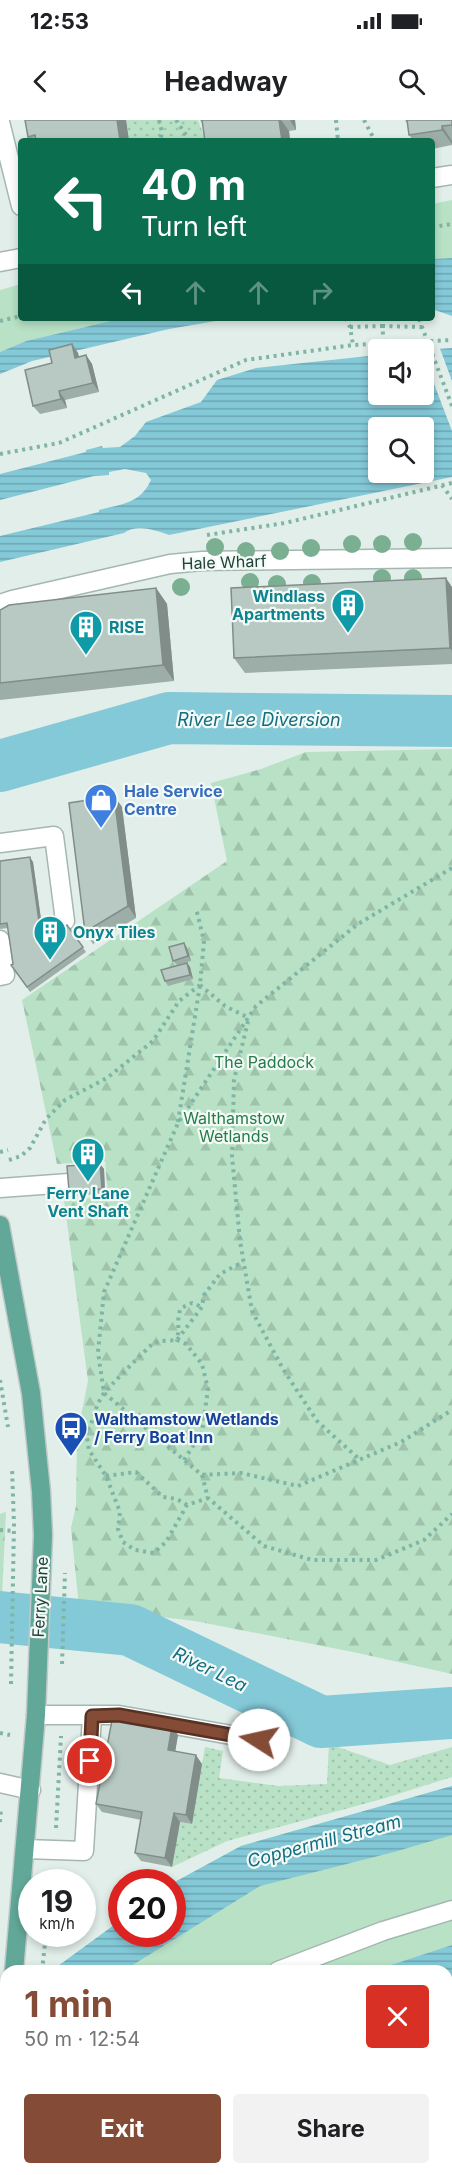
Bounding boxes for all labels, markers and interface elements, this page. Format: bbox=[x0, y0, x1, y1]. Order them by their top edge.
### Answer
text: 12:53 bbox=[30, 8, 89, 34]
icon: back bbox=[24, 65, 57, 98]
text: Headway bbox=[164, 65, 288, 98]
icon: search bbox=[395, 65, 428, 98]
text: 40 m bbox=[141, 159, 246, 210]
icon: left bbox=[42, 162, 120, 240]
text: Turn left bbox=[141, 210, 247, 243]
icon: left bbox=[116, 276, 149, 309]
icon: ahead bbox=[179, 276, 212, 309]
icon: ahead bbox=[242, 276, 275, 309]
icon: right bbox=[305, 276, 338, 309]
map controls bbox=[368, 339, 434, 483]
button: sound bbox=[368, 339, 434, 405]
button: search bbox=[368, 417, 434, 483]
street label: Hale Wharf bbox=[181, 551, 267, 573]
place label: Windlass Apartments bbox=[232, 586, 325, 624]
building icon: Windlass Apartments bbox=[330, 587, 366, 634]
building icon: RISE bbox=[68, 609, 104, 656]
place label: RISE bbox=[109, 617, 144, 637]
water label: River Lee Diversion bbox=[177, 709, 341, 730]
place label: Hale Service Centre bbox=[124, 781, 223, 819]
shop icon: Hale Service Centre bbox=[83, 782, 119, 829]
building icon: Onyx Tiles bbox=[32, 914, 68, 961]
place label: Onyx Tiles bbox=[73, 922, 156, 942]
park label: The Paddock bbox=[214, 1052, 314, 1072]
park label: Walthamstow Wetlands bbox=[183, 1108, 285, 1146]
building icon: Ferry Lane Vent Shaft bbox=[70, 1136, 106, 1183]
place label: Ferry Lane Vent Shaft bbox=[46, 1183, 130, 1221]
place label: Walthamstow Wetlands / Ferry Boat Inn bbox=[94, 1409, 279, 1447]
bus stop icon: Walthamstow Wetlands / Ferry Boat Inn bbox=[53, 1410, 89, 1457]
street label: Ferry Lane bbox=[28, 1556, 52, 1638]
water label: River Lea bbox=[170, 1642, 250, 1696]
position arrow bbox=[227, 1708, 291, 1772]
pin bbox=[64, 1735, 115, 1786]
icon: arrive bbox=[73, 1744, 106, 1777]
water label: Coppermill Stream bbox=[245, 1810, 403, 1872]
speed limit sign: 20 bbox=[108, 1869, 186, 1947]
text: 19 bbox=[41, 1883, 73, 1919]
text: km/h bbox=[39, 1914, 75, 1933]
text: 1 min bbox=[24, 1982, 113, 2026]
button: close bbox=[366, 1985, 429, 2048]
text: 50 m · 12:54 bbox=[24, 2027, 140, 2051]
button: Exit bbox=[24, 2094, 221, 2163]
button: Share bbox=[233, 2094, 429, 2163]

